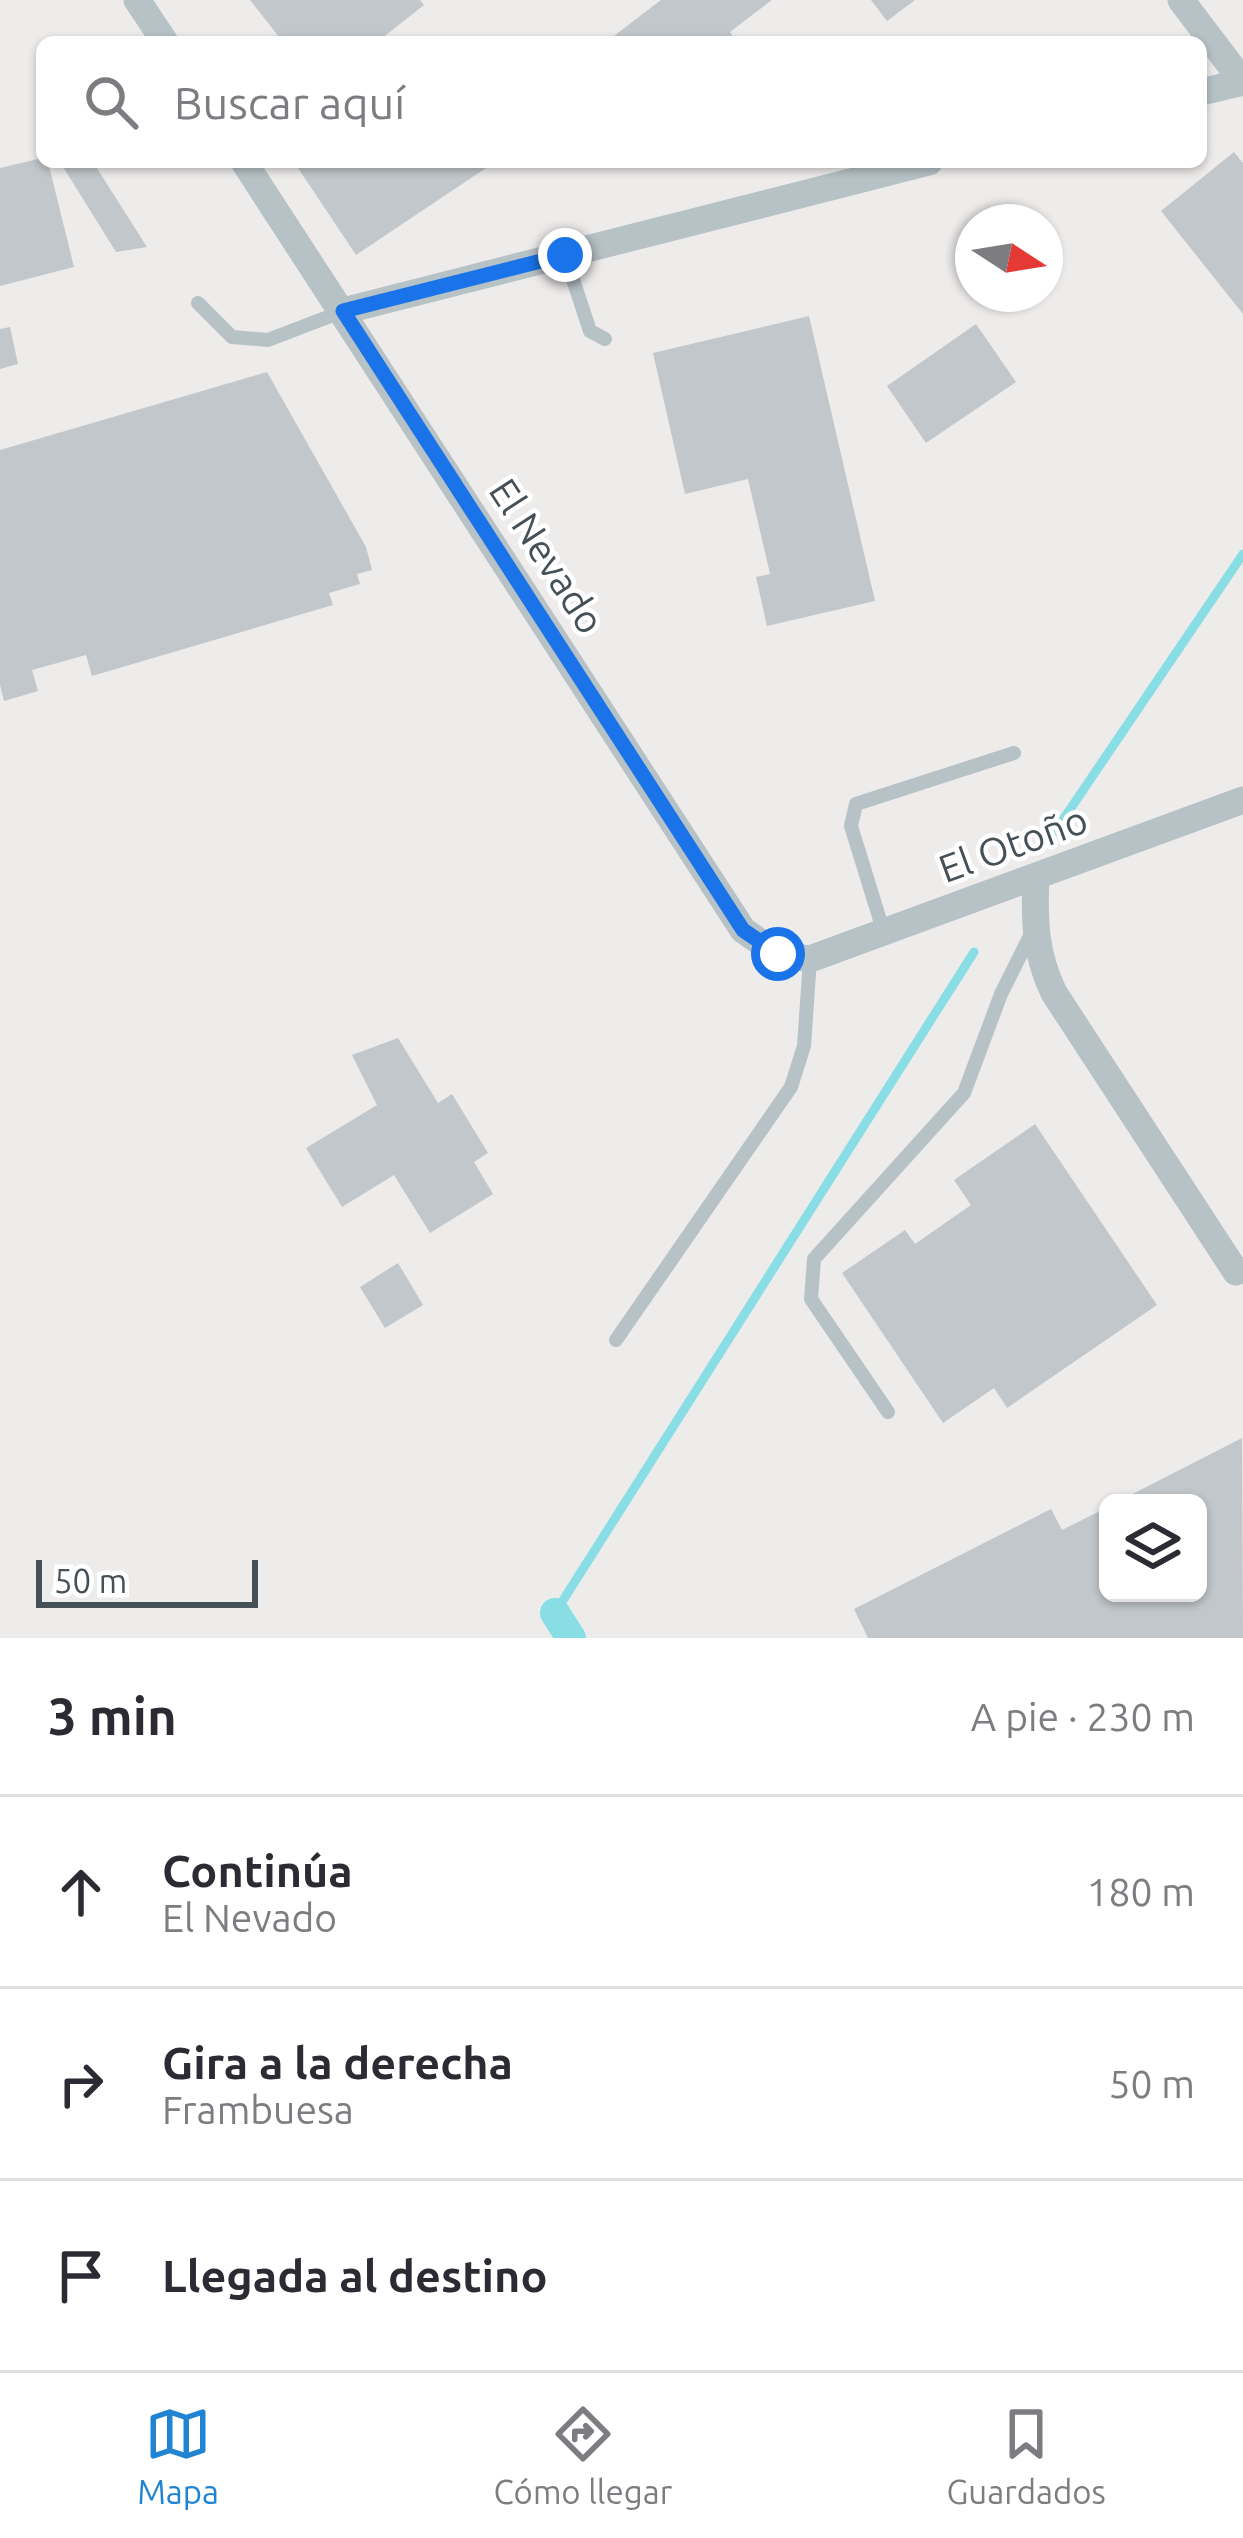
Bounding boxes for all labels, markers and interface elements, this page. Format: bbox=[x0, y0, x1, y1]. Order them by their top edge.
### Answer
search box bbox=[36, 36, 1207, 168]
icon: search bbox=[78, 69, 144, 135]
text: Buscar aquí bbox=[174, 77, 405, 128]
north arrow bbox=[955, 204, 1063, 312]
route end bbox=[538, 228, 592, 282]
street label: El Nevado bbox=[482, 471, 613, 641]
street label: El Otoño bbox=[933, 797, 1093, 890]
route start bbox=[751, 927, 805, 981]
map controls bbox=[1099, 1494, 1207, 1602]
button: layers bbox=[1099, 1494, 1207, 1602]
scale bar bbox=[36, 1554, 258, 1607]
text: 50 m bbox=[54, 1562, 127, 1599]
text: 3 min bbox=[48, 1687, 177, 1745]
text: A pie · 230 m bbox=[971, 1695, 1195, 1738]
text: Continúa bbox=[162, 1845, 353, 1896]
icon: ahead bbox=[48, 1859, 114, 1925]
text: 180 m bbox=[1086, 1870, 1195, 1913]
text: El Nevado bbox=[162, 1896, 337, 1939]
text: Gira a la derecha bbox=[162, 2037, 513, 2088]
icon: right bbox=[48, 2051, 114, 2117]
text: 50 m bbox=[1108, 2062, 1195, 2105]
text: Frambuesa bbox=[162, 2088, 354, 2131]
icon: arrive bbox=[48, 2243, 114, 2309]
text: Llegada al destino bbox=[162, 2250, 547, 2301]
tab: Mapa bbox=[137, 2401, 219, 2510]
tab: Cómo llegar bbox=[493, 2401, 672, 2510]
tab: Guardados bbox=[946, 2401, 1106, 2510]

